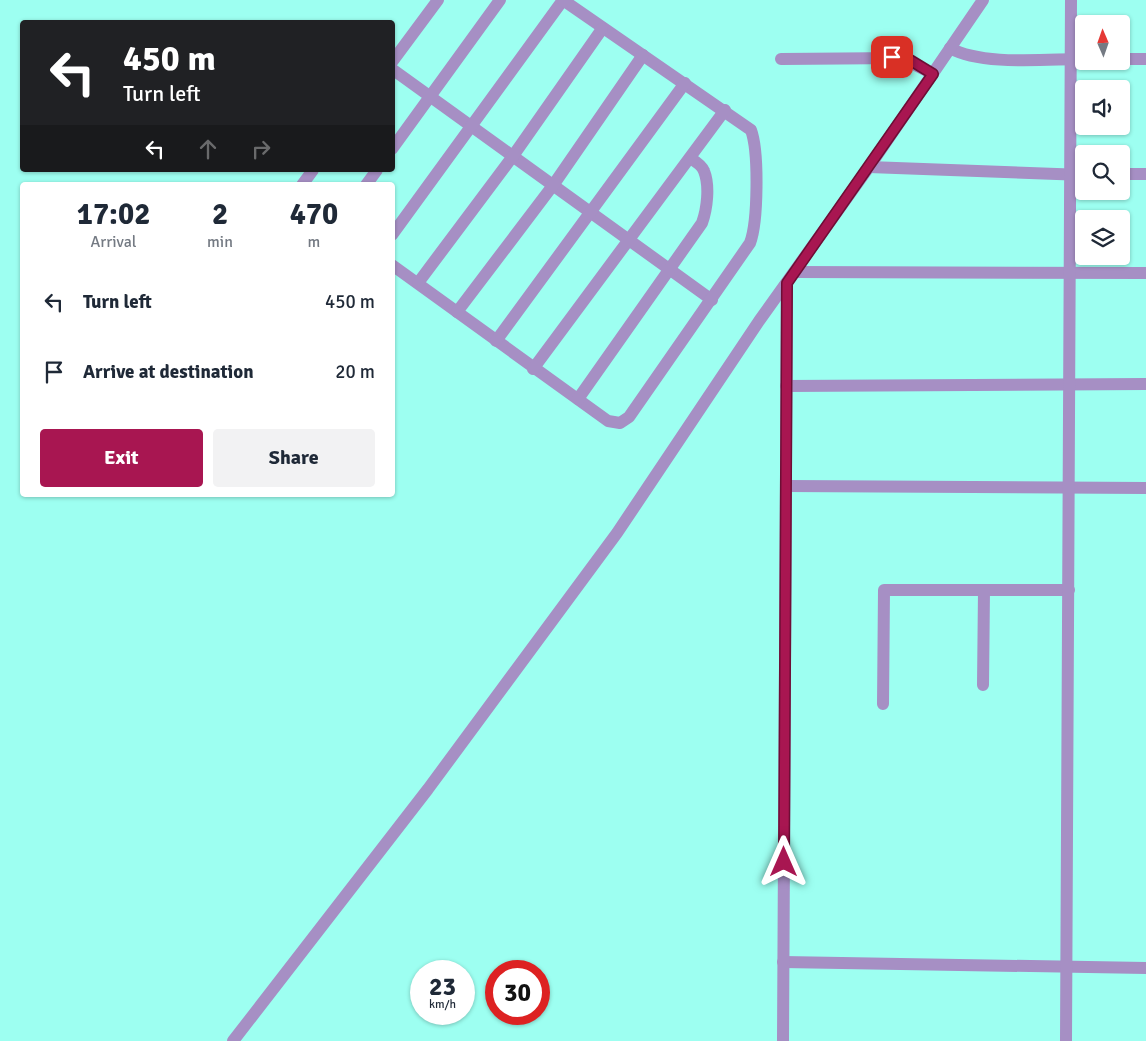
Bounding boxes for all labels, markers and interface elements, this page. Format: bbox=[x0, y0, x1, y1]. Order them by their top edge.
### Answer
north arrow bbox=[1075, 15, 1130, 70]
map controls bbox=[1075, 15, 1130, 265]
pin bbox=[871, 36, 913, 78]
text: 450 m bbox=[123, 37, 216, 80]
icon: left bbox=[40, 40, 105, 105]
icon: arrive bbox=[878, 43, 906, 71]
text: Turn left bbox=[123, 80, 201, 107]
button: sound bbox=[1075, 80, 1130, 135]
icon: left bbox=[141, 135, 169, 163]
icon: ahead bbox=[194, 135, 222, 163]
icon: right bbox=[247, 135, 275, 163]
button: search bbox=[1075, 145, 1130, 200]
text: 17:02 bbox=[77, 196, 150, 233]
text: 2 bbox=[212, 196, 228, 233]
text: 470 bbox=[290, 196, 338, 233]
button: layers bbox=[1075, 210, 1130, 265]
text: Arrival bbox=[90, 232, 137, 252]
text: min bbox=[207, 232, 233, 252]
text: m bbox=[308, 232, 320, 252]
icon: left bbox=[40, 288, 68, 316]
text: Turn left bbox=[83, 290, 152, 314]
text: 450 m bbox=[325, 290, 375, 314]
icon: arrive bbox=[40, 358, 68, 386]
text: Arrive at destination bbox=[83, 360, 254, 384]
text: 20 m bbox=[335, 360, 375, 384]
button: Exit bbox=[40, 429, 203, 487]
button: Share bbox=[213, 429, 375, 487]
position arrow bbox=[757, 835, 809, 887]
speed limit sign: 30 bbox=[485, 960, 550, 1025]
text: 23 bbox=[429, 971, 456, 1002]
text: km/h bbox=[429, 997, 456, 1012]

